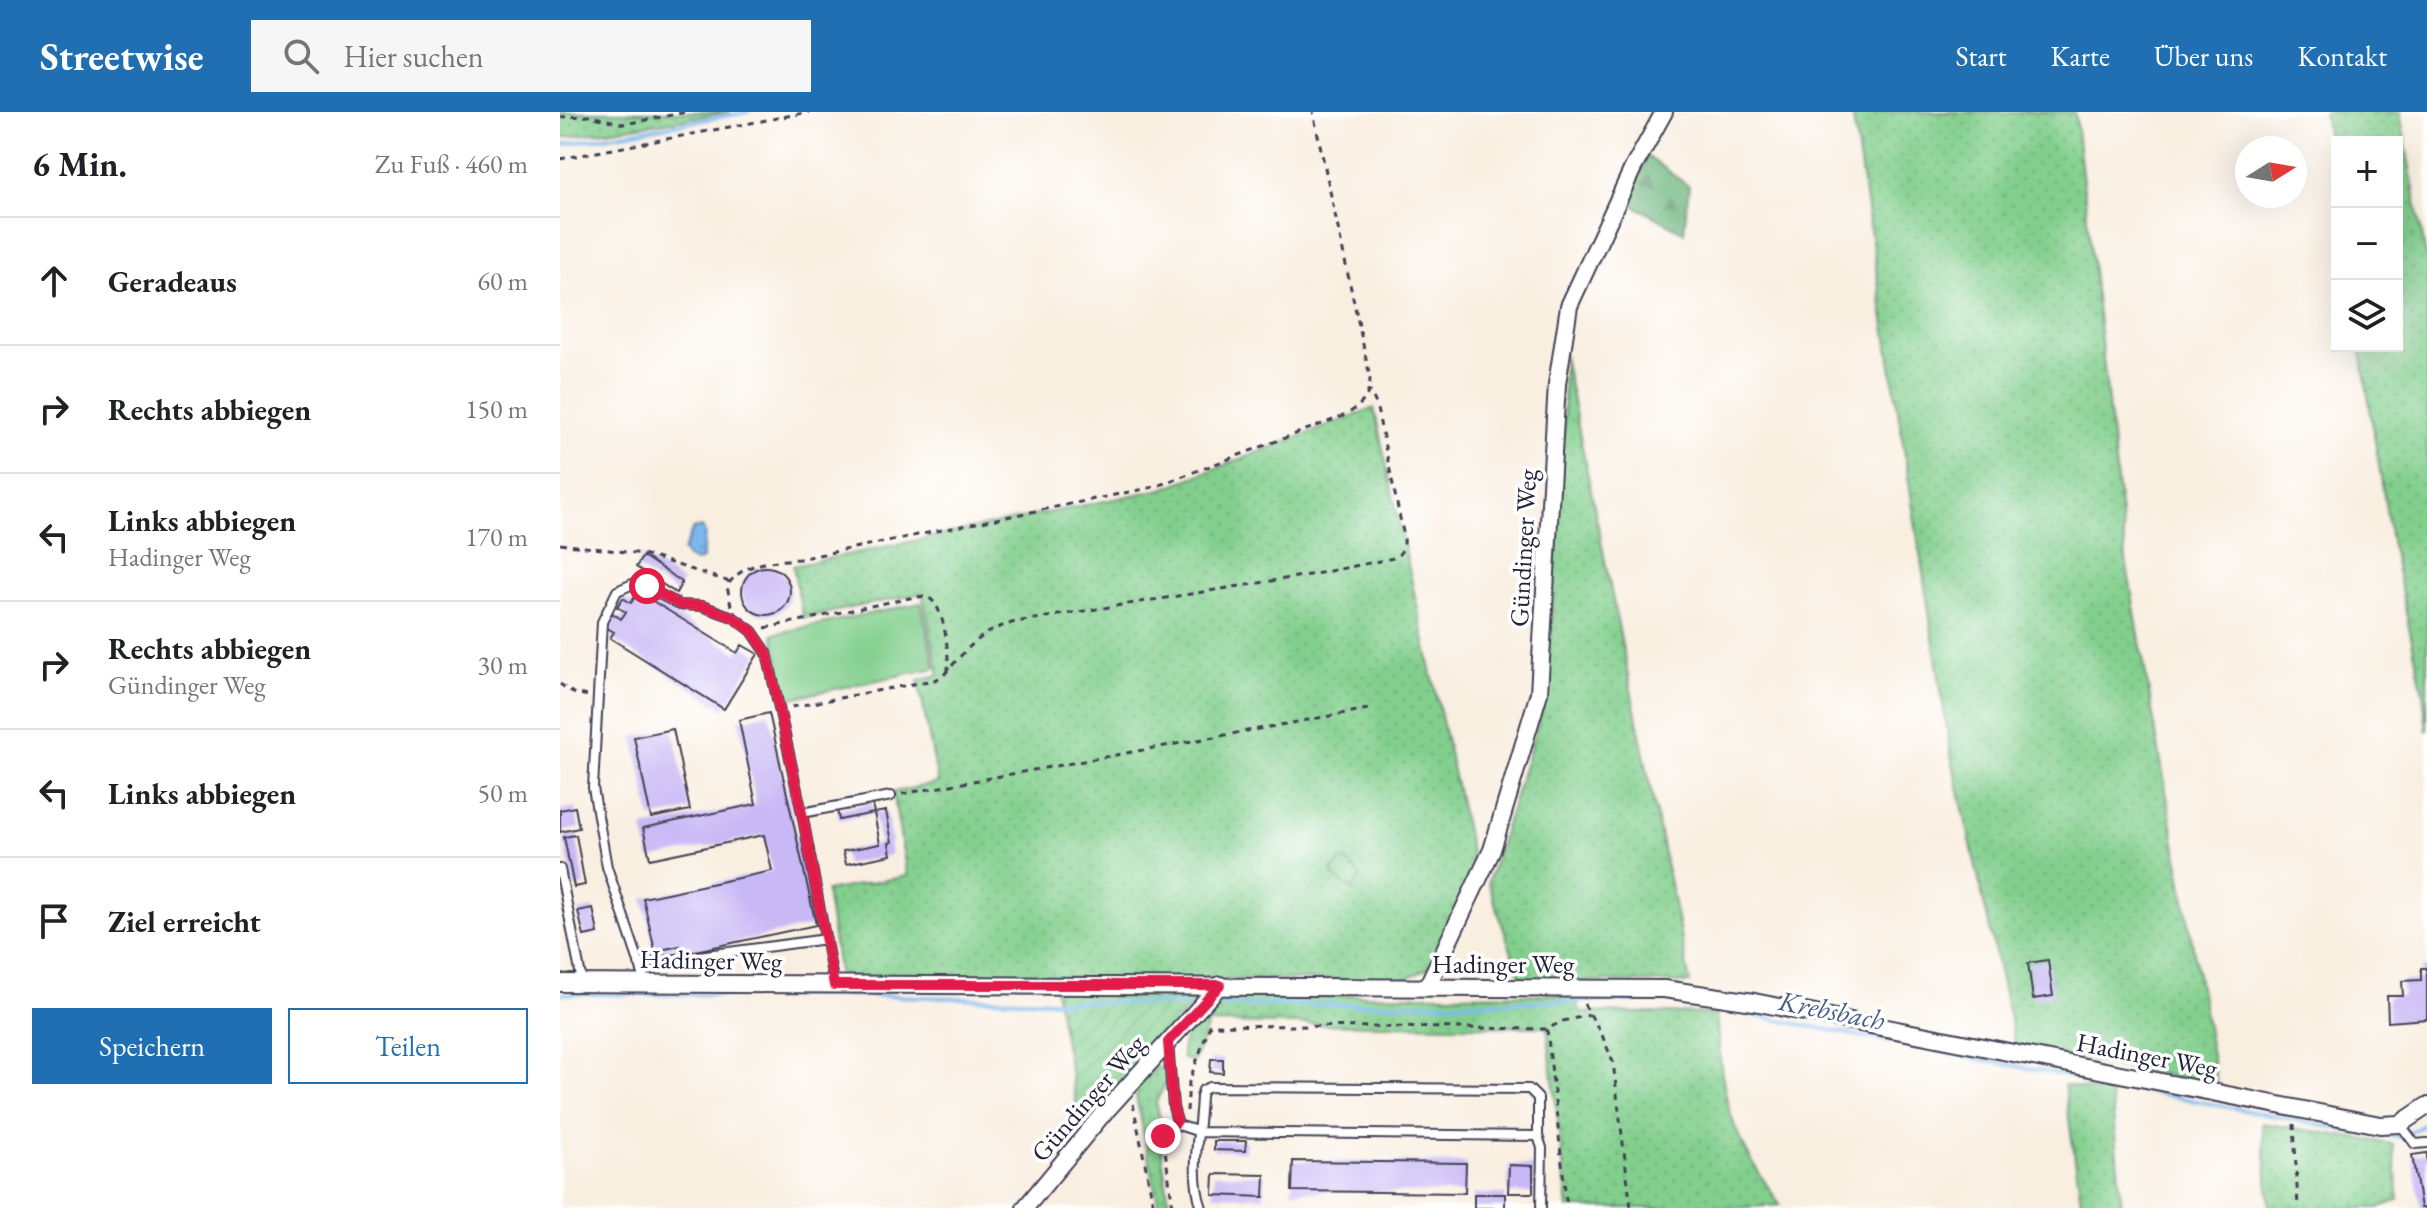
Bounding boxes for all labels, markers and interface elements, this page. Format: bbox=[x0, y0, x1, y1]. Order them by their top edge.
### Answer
search box bbox=[251, 20, 811, 92]
text: Streetwise bbox=[40, 32, 203, 81]
icon: search bbox=[279, 34, 323, 78]
text: Hier suchen bbox=[343, 37, 484, 76]
text: Start bbox=[1955, 38, 2007, 74]
text: Karte bbox=[2051, 38, 2110, 74]
text: Über uns bbox=[2154, 38, 2253, 74]
text: Kontakt bbox=[2297, 38, 2387, 74]
north arrow bbox=[2235, 136, 2307, 208]
map controls bbox=[2331, 136, 2403, 352]
button: + bbox=[2331, 136, 2403, 208]
text: 6 Min. bbox=[32, 142, 127, 186]
text: Zu Fuß · 460 m bbox=[375, 147, 528, 181]
button: − bbox=[2331, 208, 2403, 280]
icon: ahead bbox=[32, 259, 76, 303]
text: Geradeaus bbox=[108, 262, 237, 301]
text: 60 m bbox=[478, 264, 528, 298]
button: layers bbox=[2331, 280, 2403, 352]
icon: right bbox=[32, 387, 76, 431]
text: Rechts abbiegen bbox=[108, 390, 311, 429]
text: 150 m bbox=[465, 392, 528, 426]
street label: Gündinger Weg bbox=[1502, 468, 1544, 628]
text: Links abbiegen bbox=[108, 501, 296, 540]
icon: left bbox=[32, 515, 76, 559]
text: 170 m bbox=[465, 520, 528, 554]
text: Hadinger Weg bbox=[108, 540, 251, 574]
route start bbox=[629, 568, 665, 604]
text: Rechts abbiegen bbox=[108, 629, 311, 668]
icon: right bbox=[32, 643, 76, 687]
text: 30 m bbox=[478, 648, 528, 682]
text: Gündinger Weg bbox=[108, 668, 266, 702]
icon: left bbox=[32, 771, 76, 815]
text: Links abbiegen bbox=[108, 774, 296, 813]
text: 50 m bbox=[478, 776, 528, 810]
icon: arrive bbox=[32, 899, 76, 943]
text: Ziel erreicht bbox=[108, 902, 261, 941]
street label: Hadinger Weg bbox=[639, 942, 783, 978]
street label: Hadinger Weg bbox=[1432, 947, 1575, 981]
water label: Krebsbach bbox=[1775, 982, 1888, 1038]
button: Speichern bbox=[32, 1008, 272, 1084]
button: Teilen bbox=[288, 1008, 528, 1084]
street label: Hadinger Weg bbox=[2074, 1025, 2221, 1085]
street label: Gündinger Weg bbox=[1023, 1027, 1153, 1169]
route end bbox=[1145, 1118, 1181, 1154]

